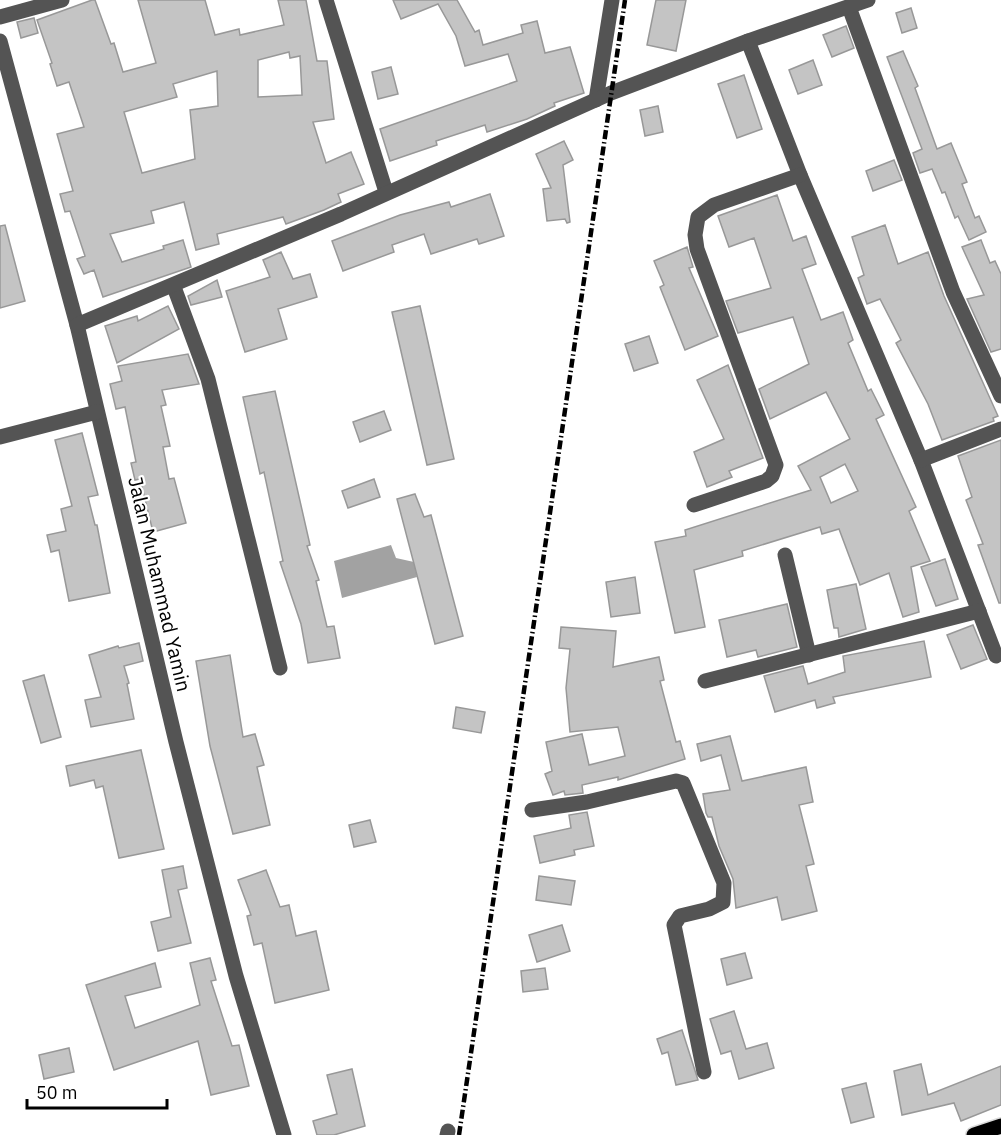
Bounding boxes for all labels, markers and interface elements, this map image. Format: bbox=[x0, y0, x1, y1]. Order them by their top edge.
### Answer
street label: Jalan Muhammad Yamin bbox=[122, 474, 198, 694]
scale bar bbox=[27, 1072, 166, 1110]
text: 50 m bbox=[36, 1081, 78, 1104]

